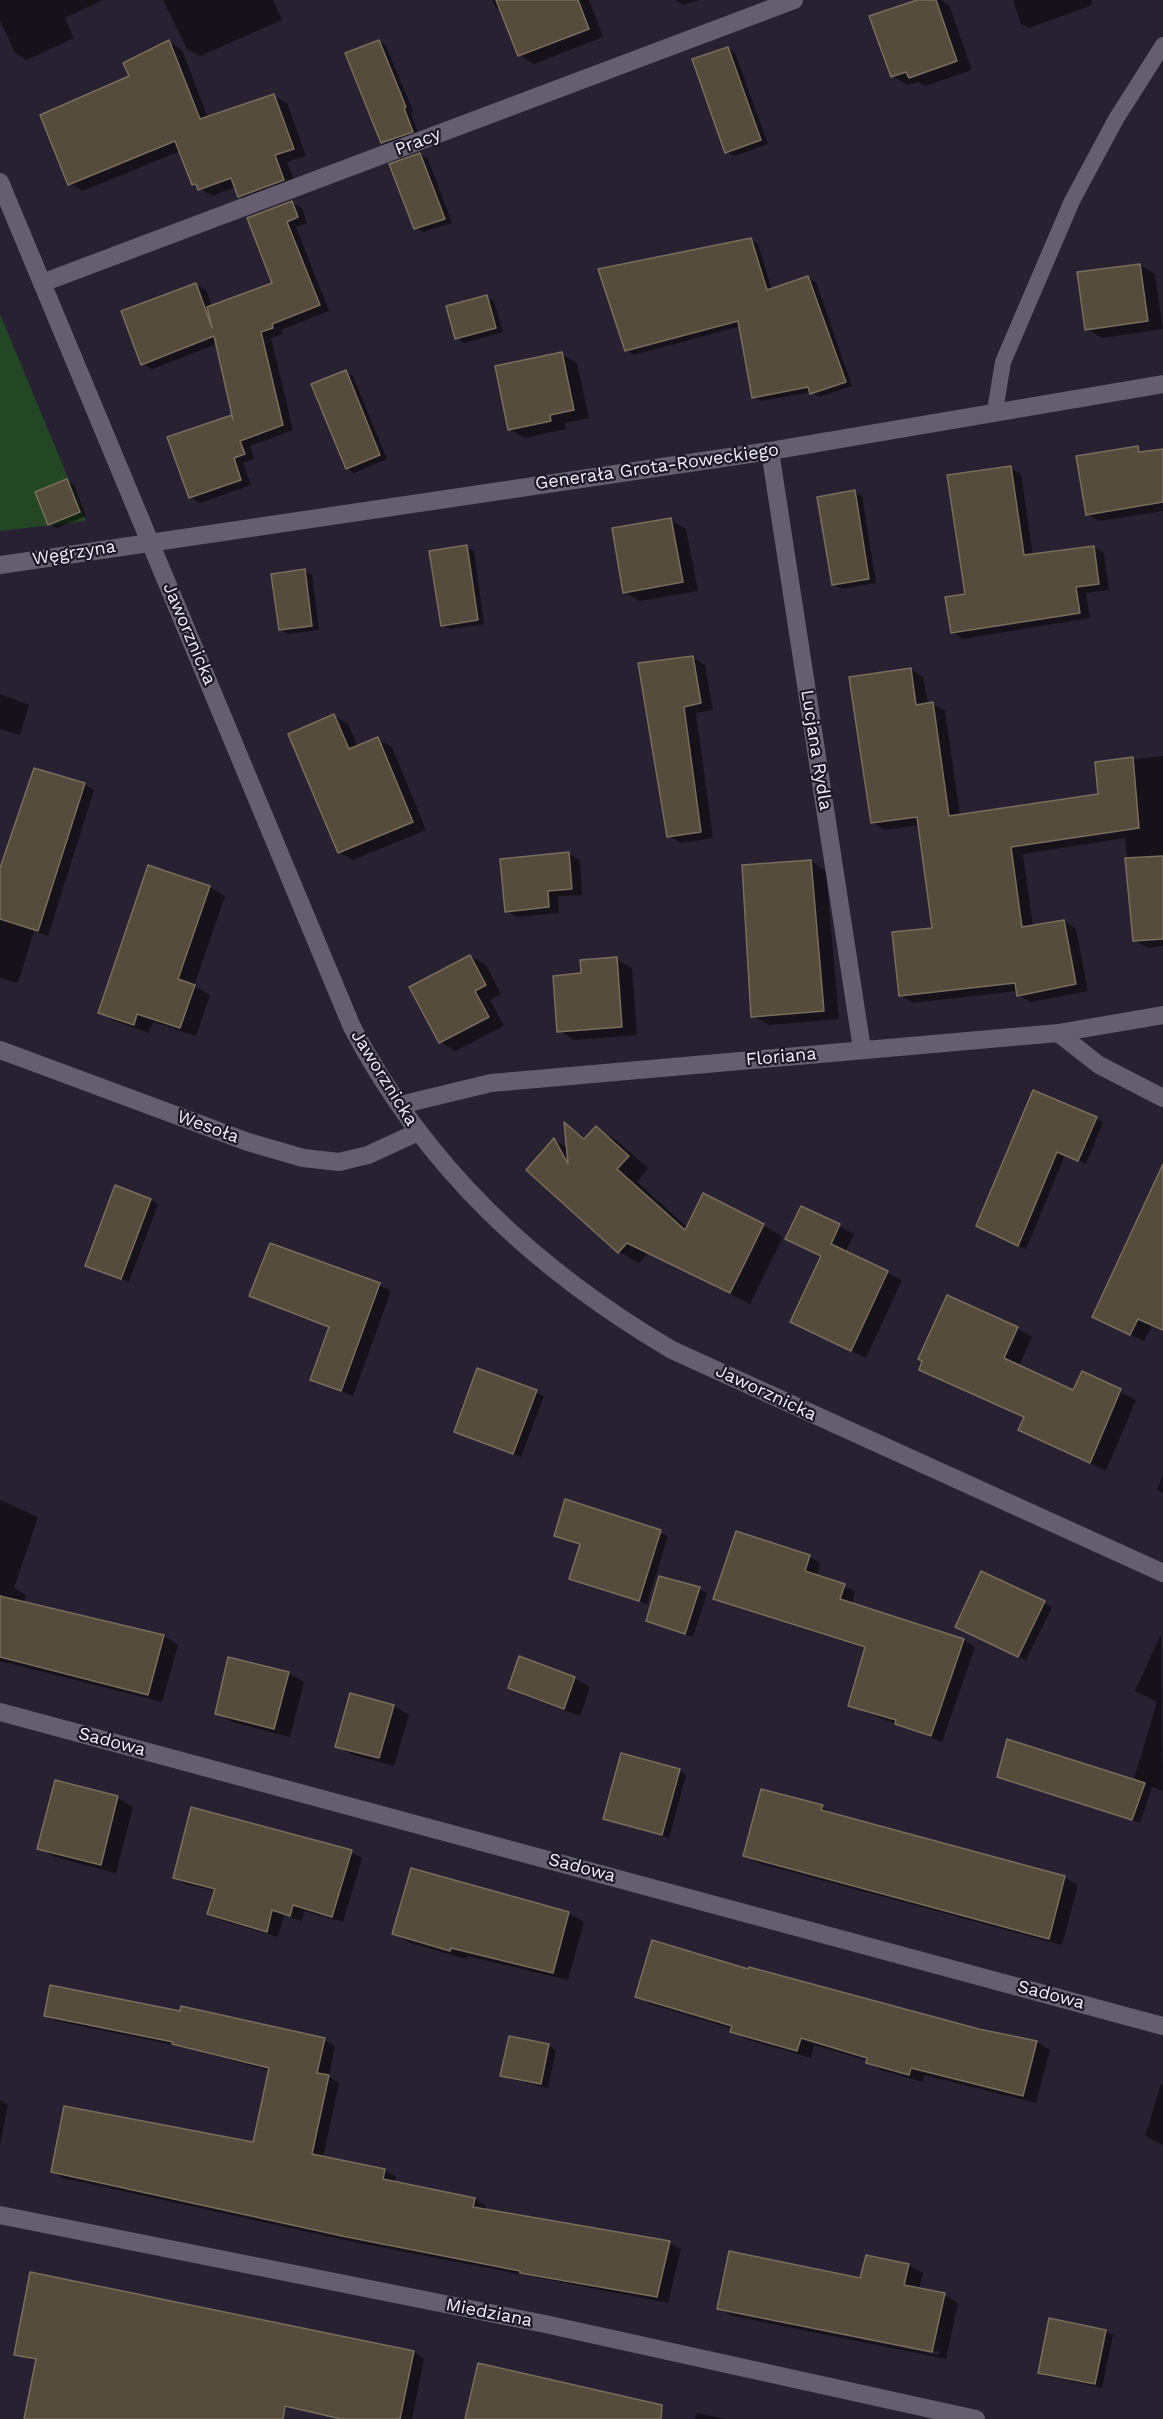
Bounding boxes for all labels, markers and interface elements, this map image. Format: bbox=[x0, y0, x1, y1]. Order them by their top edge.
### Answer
street label: Pracy bbox=[392, 123, 444, 161]
street label: Generała Grota-Roweckiego bbox=[534, 439, 780, 495]
street label: Węgrzyna bbox=[31, 536, 117, 570]
street label: Jaworznicka bbox=[158, 580, 220, 688]
street label: Lucjana Rydla bbox=[796, 688, 836, 812]
street label: Jaworznicka bbox=[346, 1026, 422, 1130]
street label: Floriana bbox=[745, 1043, 817, 1071]
street label: Wesoła bbox=[174, 1106, 242, 1148]
street label: Jaworznicka bbox=[712, 1360, 820, 1426]
street label: Sadowa bbox=[76, 1723, 148, 1761]
street label: Sadowa bbox=[546, 1849, 618, 1887]
street label: Sadowa bbox=[1015, 1976, 1087, 2014]
street label: Miedziana bbox=[444, 2294, 534, 2332]

